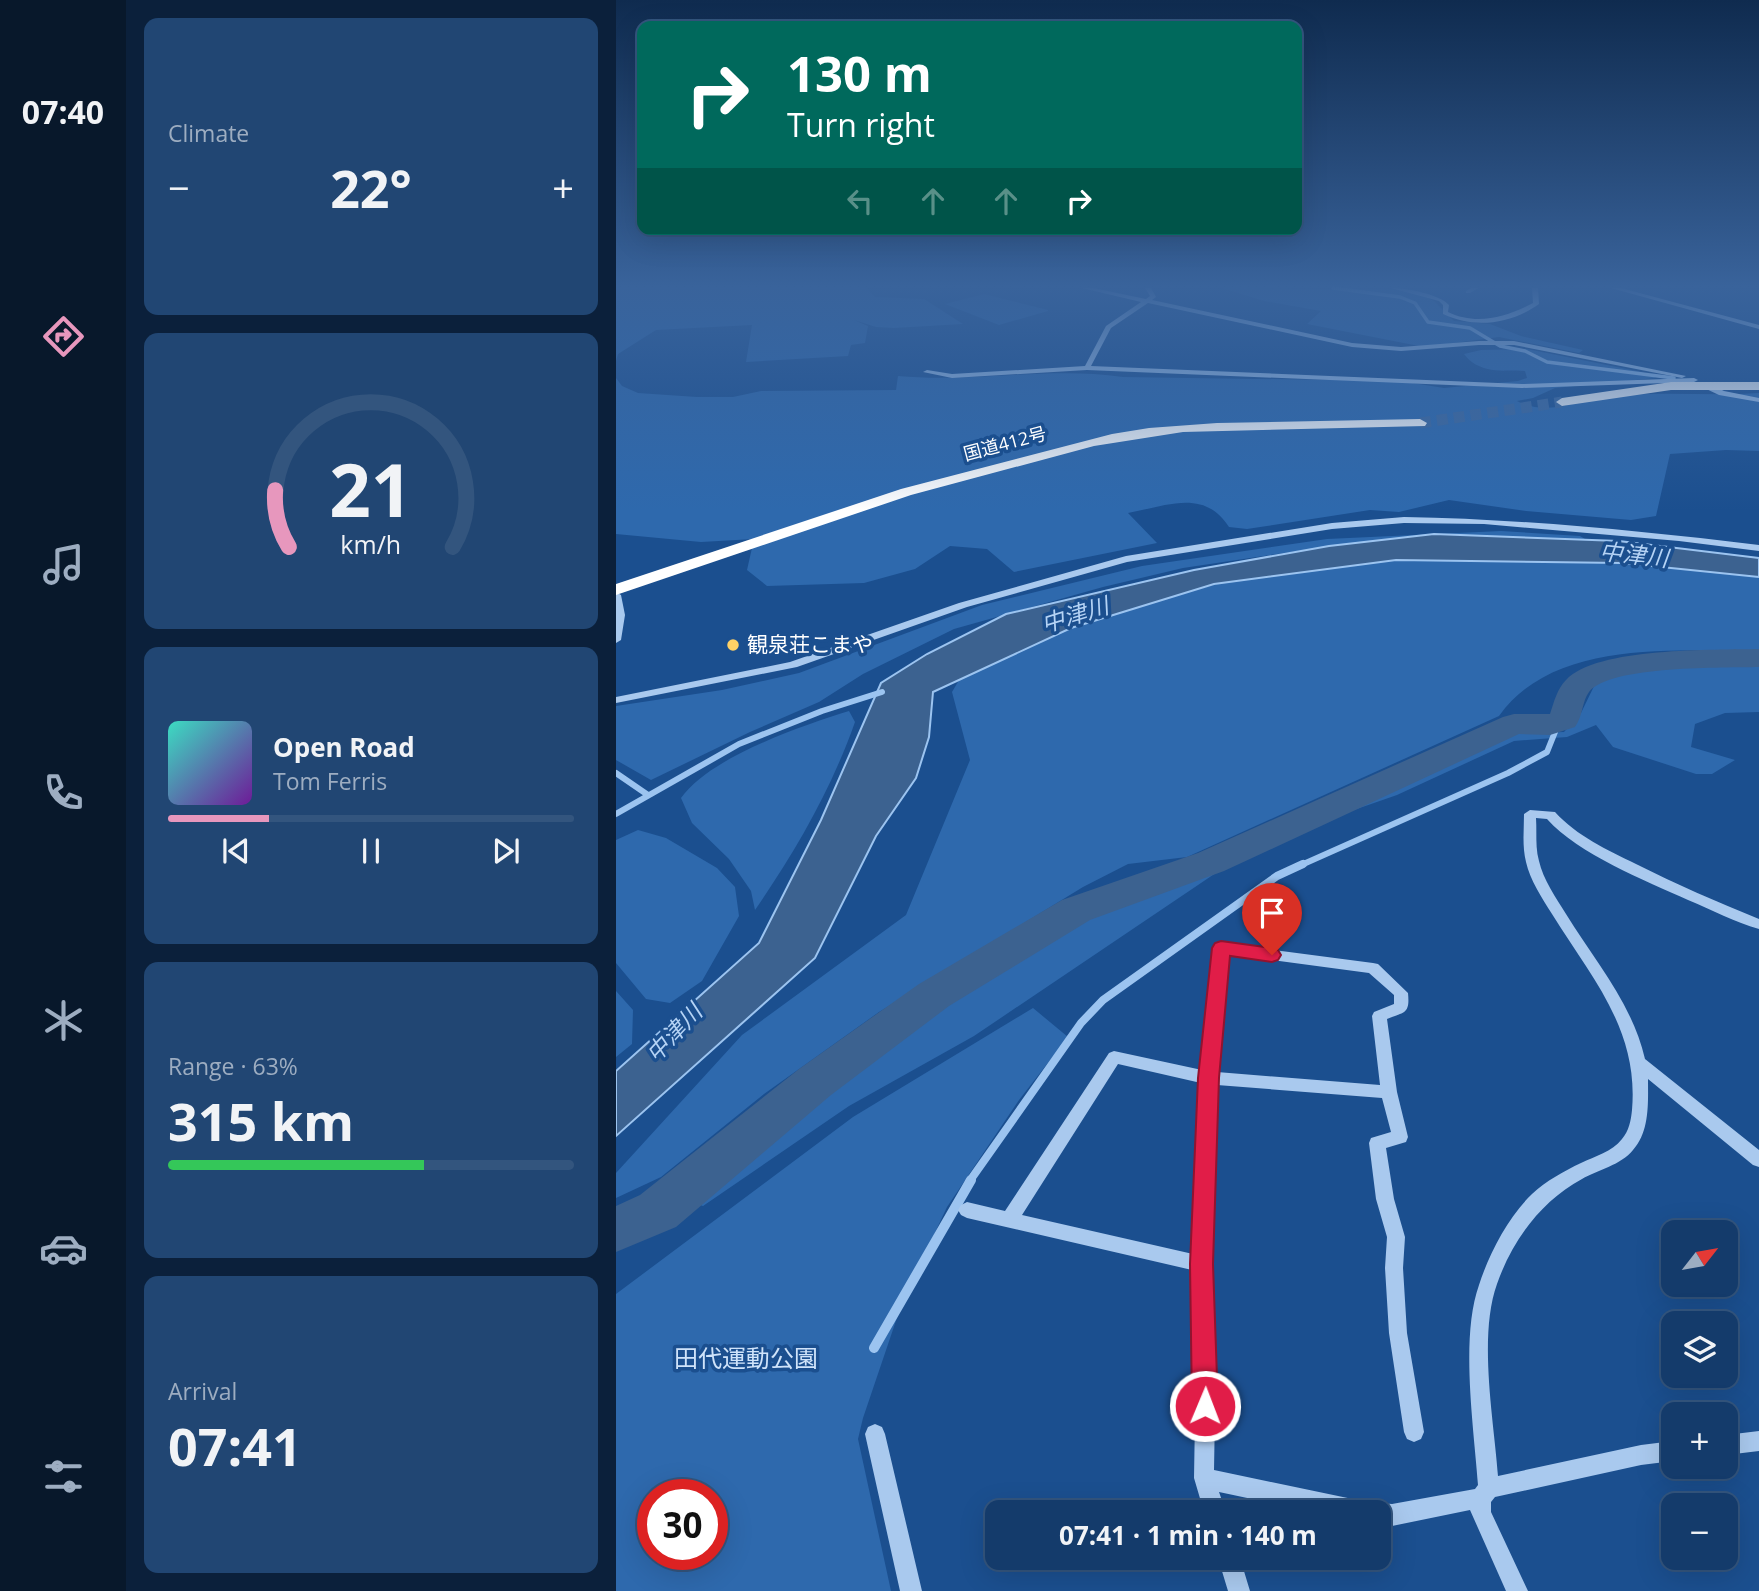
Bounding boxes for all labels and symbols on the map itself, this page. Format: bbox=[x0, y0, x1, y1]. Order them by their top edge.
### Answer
street label: 国道412号 bbox=[961, 420, 1049, 466]
water label: 中津川 bbox=[1598, 534, 1673, 574]
water label: 中津川 bbox=[1037, 588, 1115, 639]
place label: 観泉荘こまや bbox=[747, 630, 873, 658]
marker: 観泉荘こまや bbox=[725, 637, 741, 653]
pin bbox=[1242, 883, 1302, 955]
water label: 中津川 bbox=[638, 994, 711, 1068]
north arrow bbox=[1661, 1220, 1738, 1297]
park label: 田代運動公園 bbox=[674, 1341, 818, 1374]
position arrow bbox=[1168, 1369, 1242, 1443]
speed limit sign: 30 bbox=[637, 1479, 728, 1570]

